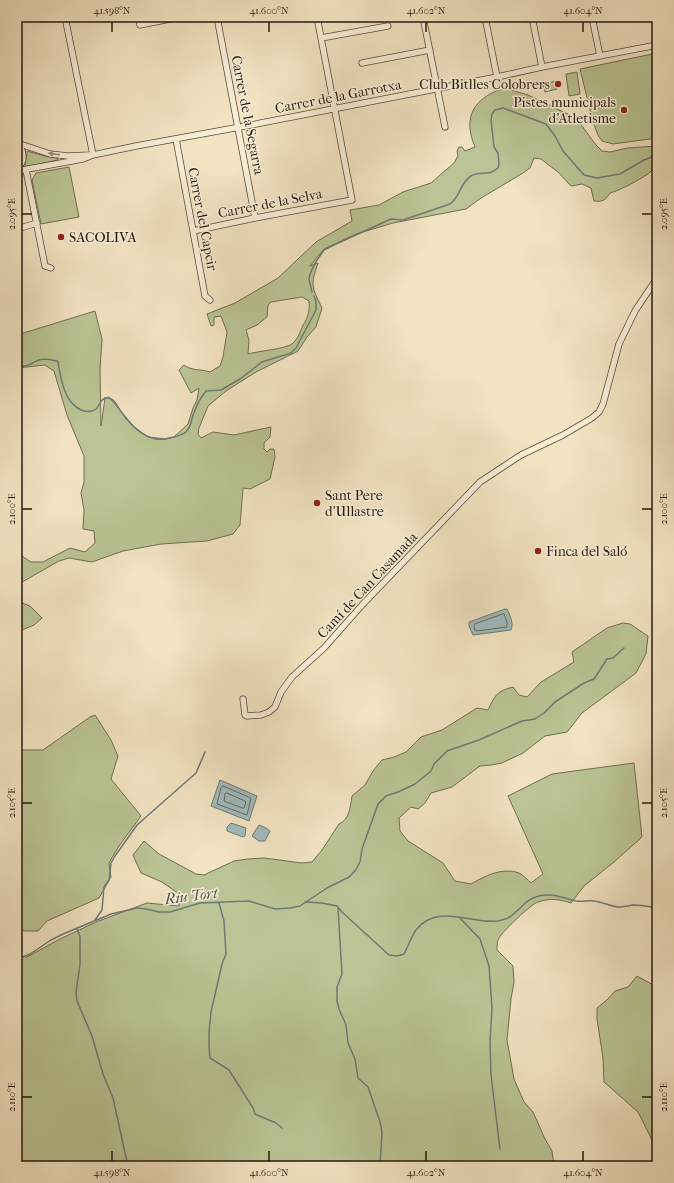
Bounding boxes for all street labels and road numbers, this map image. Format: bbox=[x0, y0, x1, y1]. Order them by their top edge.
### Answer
street label: Carrer de la Segarra bbox=[228, 54, 267, 177]
street label: Carrer de la Garrotxa bbox=[273, 76, 403, 117]
street label: Carrer del Capcir bbox=[184, 166, 221, 272]
street label: Carrer de la Selva bbox=[217, 185, 324, 222]
street label: Camí de Can Casamada bbox=[314, 528, 421, 642]

